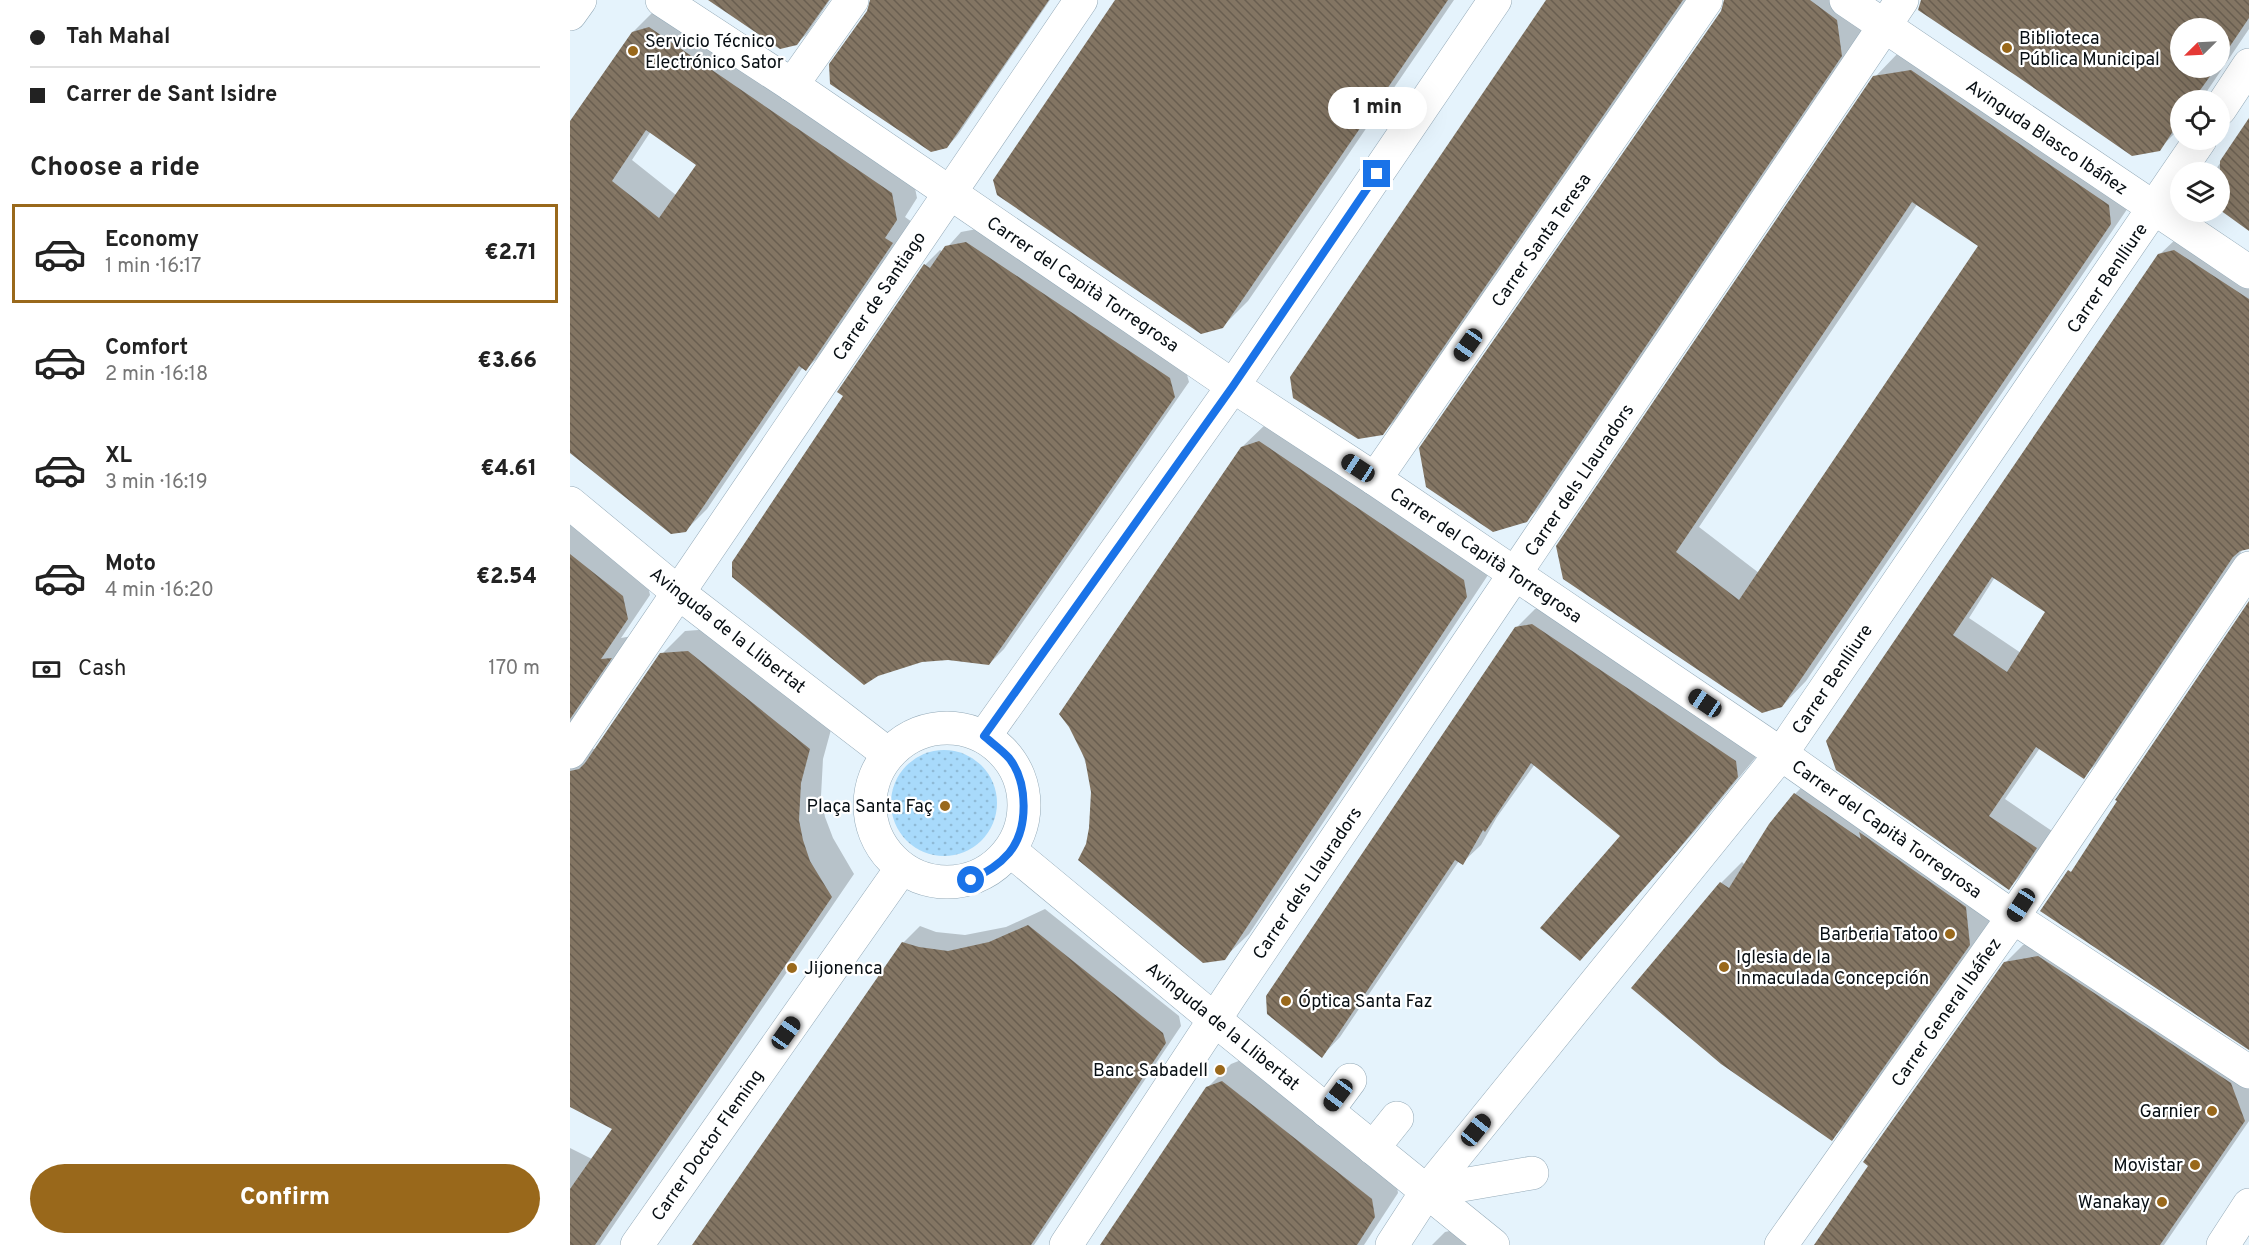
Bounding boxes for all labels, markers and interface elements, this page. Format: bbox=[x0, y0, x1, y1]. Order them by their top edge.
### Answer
north arrow bbox=[2170, 18, 2230, 78]
map controls bbox=[2170, 18, 2230, 222]
text: Tah Mahal bbox=[66, 24, 170, 51]
place label: Biblioteca Pública Municipal bbox=[2019, 28, 2160, 72]
place label: Servicio Técnico Electrónico Sator bbox=[645, 31, 784, 75]
marker: Biblioteca Pública Municipal bbox=[2000, 41, 2014, 55]
marker: Servicio Técnico Electrónico Sator bbox=[626, 44, 640, 58]
street label: Avinguda Blasco Ibáñez bbox=[1961, 75, 2132, 201]
text: Carrer de Sant Isidre bbox=[66, 82, 277, 109]
callout: 1 min bbox=[1328, 87, 1426, 129]
button: locate bbox=[2170, 90, 2230, 150]
text: 1 min bbox=[1353, 95, 1402, 121]
text: Choose a ride bbox=[30, 151, 200, 185]
route end bbox=[1363, 160, 1390, 187]
button: layers bbox=[2170, 162, 2230, 222]
street label: Carrer Santa Teresa bbox=[1487, 169, 1597, 312]
street label: Carrer del Capità Torregrosa bbox=[982, 212, 1183, 358]
street label: Carrer Benlliure bbox=[2063, 219, 2154, 338]
icon: car bbox=[33, 227, 87, 281]
text: Economy bbox=[105, 227, 199, 254]
street label: Carrer de Santiago bbox=[828, 228, 932, 366]
text: €2.71 bbox=[484, 240, 537, 267]
text: 1 min · 16:17 bbox=[105, 254, 202, 280]
car bbox=[1450, 325, 1486, 365]
icon: car bbox=[33, 335, 87, 389]
text: Comfort bbox=[105, 335, 188, 362]
text: €3.66 bbox=[478, 348, 537, 375]
text: 2 min · 16:18 bbox=[105, 362, 208, 388]
street label: Carrer dels Llauradors bbox=[1521, 400, 1640, 562]
icon: car bbox=[33, 443, 87, 497]
text: XL bbox=[105, 443, 132, 470]
car bbox=[1338, 451, 1378, 485]
text: €4.61 bbox=[481, 456, 537, 483]
text: 3 min · 16:19 bbox=[105, 470, 208, 496]
street label: Carrer del Capità Torregrosa bbox=[1385, 483, 1586, 629]
icon: car bbox=[33, 551, 87, 605]
text: Moto bbox=[105, 551, 156, 578]
street label: Avinguda de la Llibertat bbox=[645, 563, 810, 699]
text: €2.54 bbox=[476, 564, 537, 591]
text: 4 min · 16:20 bbox=[105, 578, 214, 604]
street label: Carrer Benlliure bbox=[1788, 620, 1879, 739]
icon: cash bbox=[30, 653, 63, 686]
text: Cash bbox=[78, 656, 127, 683]
text: 170 m bbox=[488, 656, 540, 682]
car bbox=[1685, 685, 1725, 721]
street label: Carrer del Capità Torregrosa bbox=[1787, 756, 1986, 905]
place label: Plaça Santa Faç bbox=[807, 796, 933, 819]
marker: Plaça Santa Faç bbox=[938, 799, 952, 813]
street label: Carrer dels Llauradors bbox=[1249, 803, 1368, 965]
route start bbox=[957, 866, 984, 893]
car bbox=[2004, 885, 2038, 925]
place label: Barberia Tatoo bbox=[1819, 924, 1938, 947]
marker: Barberia Tatoo bbox=[1943, 927, 1957, 941]
street label: Carrer General Ibáñez bbox=[1887, 934, 2007, 1092]
place label: Iglesia de la Inmaculada Concepción bbox=[1736, 947, 1929, 991]
place label: Jijonenca bbox=[804, 958, 882, 981]
street label: Avinguda de la Llibertat bbox=[1140, 958, 1304, 1096]
marker: Iglesia de la Inmaculada Concepción bbox=[1717, 960, 1731, 974]
marker: Jijonenca bbox=[785, 961, 799, 975]
place label: Óptica Santa Faz bbox=[1298, 989, 1433, 1014]
marker: Óptica Santa Faz bbox=[1279, 994, 1293, 1008]
car bbox=[768, 1013, 804, 1053]
place label: Banc Sabadell bbox=[1093, 1060, 1208, 1083]
marker: Banc Sabadell bbox=[1213, 1063, 1227, 1077]
street label: Carrer Doctor Fleming bbox=[647, 1066, 769, 1226]
car bbox=[1320, 1075, 1356, 1115]
place label: Garnier bbox=[2139, 1101, 2200, 1124]
marker: Garnier bbox=[2205, 1104, 2219, 1118]
car bbox=[1458, 1110, 1494, 1150]
place label: Movistar bbox=[2113, 1155, 2183, 1178]
marker: Movistar bbox=[2188, 1158, 2202, 1172]
button: Confirm bbox=[30, 1164, 540, 1233]
place label: Wanakay bbox=[2078, 1192, 2150, 1215]
marker: Wanakay bbox=[2155, 1195, 2169, 1209]

